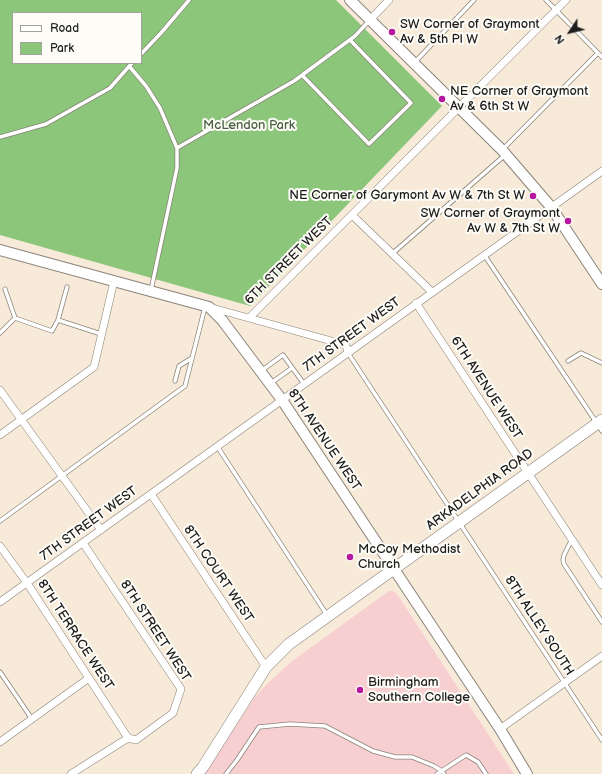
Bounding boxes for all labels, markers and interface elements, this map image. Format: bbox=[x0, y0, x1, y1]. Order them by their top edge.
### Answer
legend bbox=[12, 12, 142, 64]
north arrow bbox=[550, 12, 590, 52]
place label: SW Corner of Graymont Av & 5th Pl W bbox=[400, 17, 540, 48]
text: Road bbox=[50, 21, 79, 36]
marker: SW Corner of Graymont Av & 5th Pl W bbox=[387, 27, 397, 37]
text: N bbox=[552, 32, 567, 46]
text: Park bbox=[50, 41, 74, 56]
place label: NE Corner of Graymont Av & 6th St W bbox=[450, 84, 588, 115]
marker: NE Corner of Graymont Av & 6th St W bbox=[437, 94, 447, 104]
park label: McLendon Park bbox=[203, 118, 295, 134]
place label: NE Corner of Garymont Av W & 7th St W bbox=[289, 188, 525, 204]
marker: NE Corner of Garymont Av W & 7th St W bbox=[528, 191, 538, 201]
place label: SW Corner of Graymont Av W & 7th St W bbox=[420, 206, 560, 237]
street label: 6TH STREET WEST bbox=[242, 214, 336, 308]
marker: SW Corner of Graymont Av W & 7th St W bbox=[563, 216, 573, 226]
street label: 7TH STREET WEST bbox=[300, 295, 404, 375]
street label: 6TH AVENUE WEST bbox=[447, 334, 525, 442]
street label: 8TH AVENUE WEST bbox=[284, 386, 364, 494]
street label: ARKADELPHIA ROAD bbox=[423, 446, 537, 534]
street label: 7TH STREET WEST bbox=[37, 484, 141, 564]
street label: 8TH COURT WEST bbox=[180, 523, 256, 625]
place label: McCoy Methodist Church bbox=[358, 542, 460, 573]
marker: McCoy Methodist Church bbox=[345, 552, 355, 562]
street label: 8TH ALLEY SOUTH bbox=[501, 573, 577, 679]
street label: 8TH TERRACE WEST bbox=[34, 577, 116, 693]
street label: 8TH STREET WEST bbox=[116, 578, 194, 684]
place label: Birmingham Southern College bbox=[368, 675, 470, 706]
marker: Birmingham Southern College bbox=[355, 685, 365, 695]

